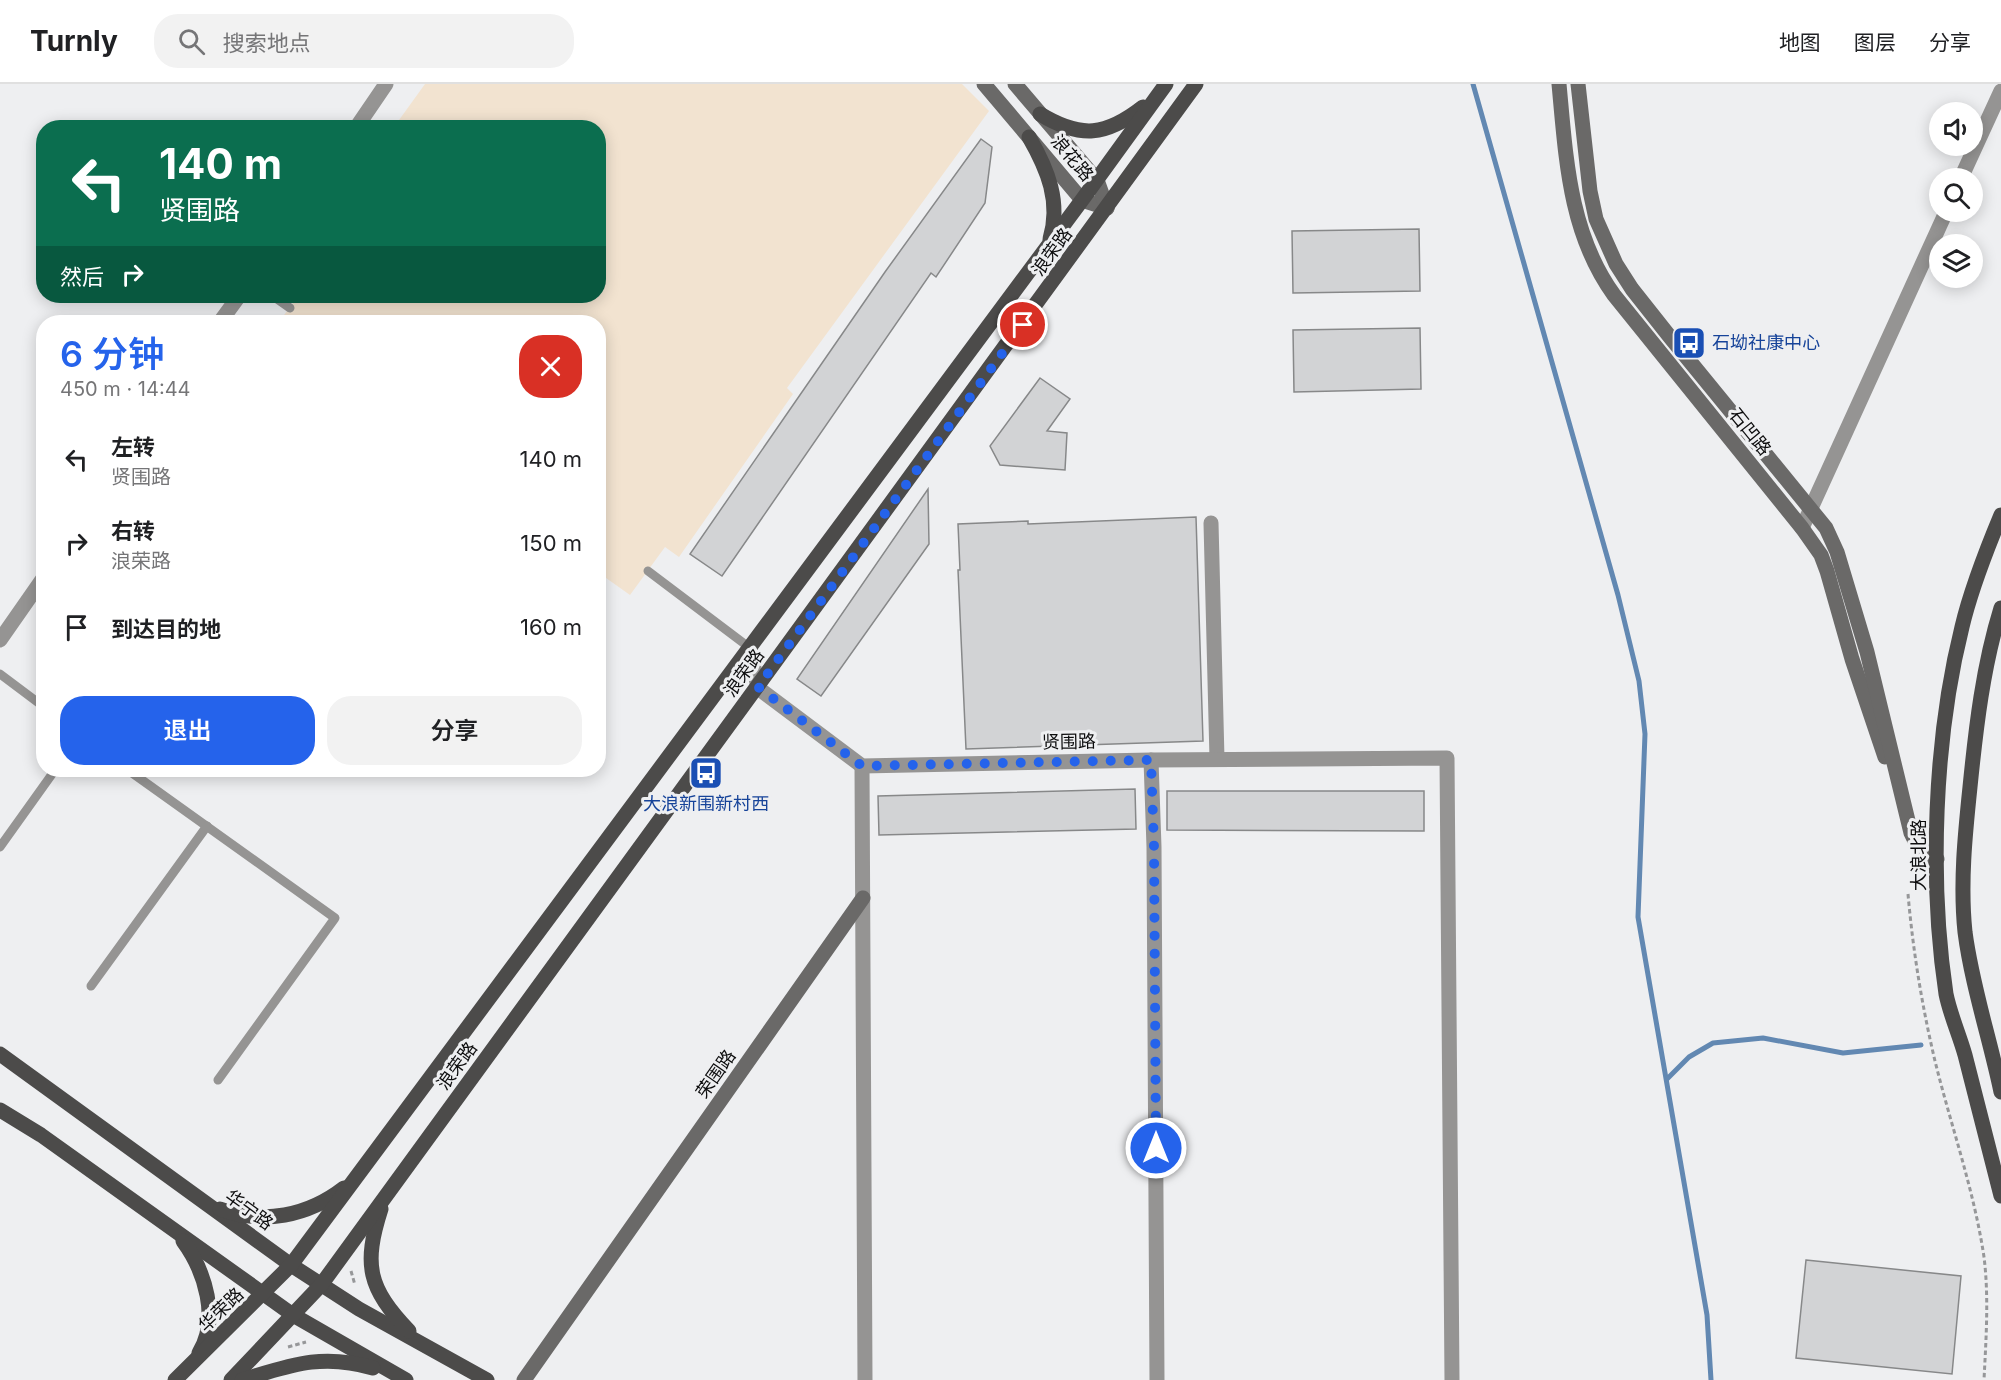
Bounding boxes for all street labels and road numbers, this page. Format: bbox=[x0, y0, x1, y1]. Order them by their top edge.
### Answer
street label: 浪花路 bbox=[1047, 130, 1098, 185]
street label: 浪荣路 bbox=[1027, 224, 1076, 280]
street label: 石凹路 bbox=[1725, 404, 1776, 459]
street label: 浪荣路 bbox=[719, 645, 768, 701]
street label: 贤围路 bbox=[1042, 731, 1096, 752]
street label: 大浪北路 bbox=[1908, 819, 1929, 891]
street label: 浪荣路 bbox=[432, 1038, 481, 1094]
street label: 荣围路 bbox=[692, 1046, 740, 1102]
street label: 华宁路 bbox=[221, 1185, 277, 1234]
street label: 华荣路 bbox=[194, 1283, 247, 1336]

